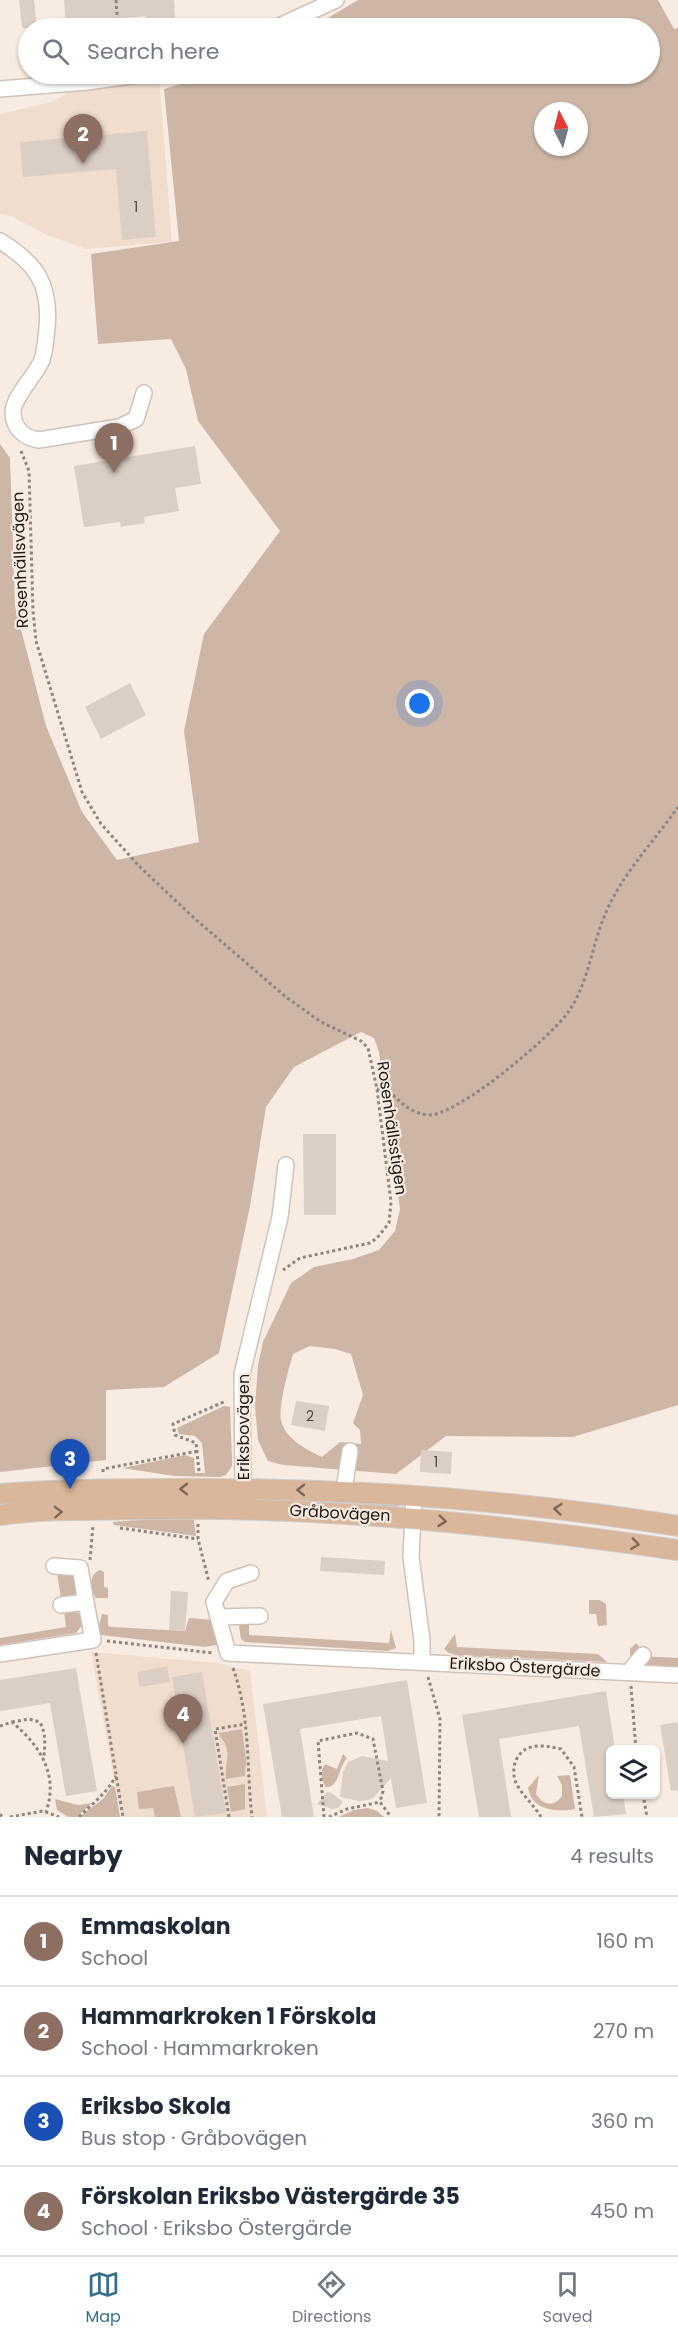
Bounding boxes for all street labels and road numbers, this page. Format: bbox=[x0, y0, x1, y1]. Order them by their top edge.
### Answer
street label: Rosenhällsvägen bbox=[6, 491, 34, 629]
street label: Rosenhällsstigen bbox=[371, 1060, 413, 1196]
street label: Eriksbovägen bbox=[232, 1374, 255, 1480]
street label: Gråbovägen bbox=[289, 1499, 391, 1527]
street label: Eriksbo Östergärde bbox=[449, 1652, 601, 1682]

